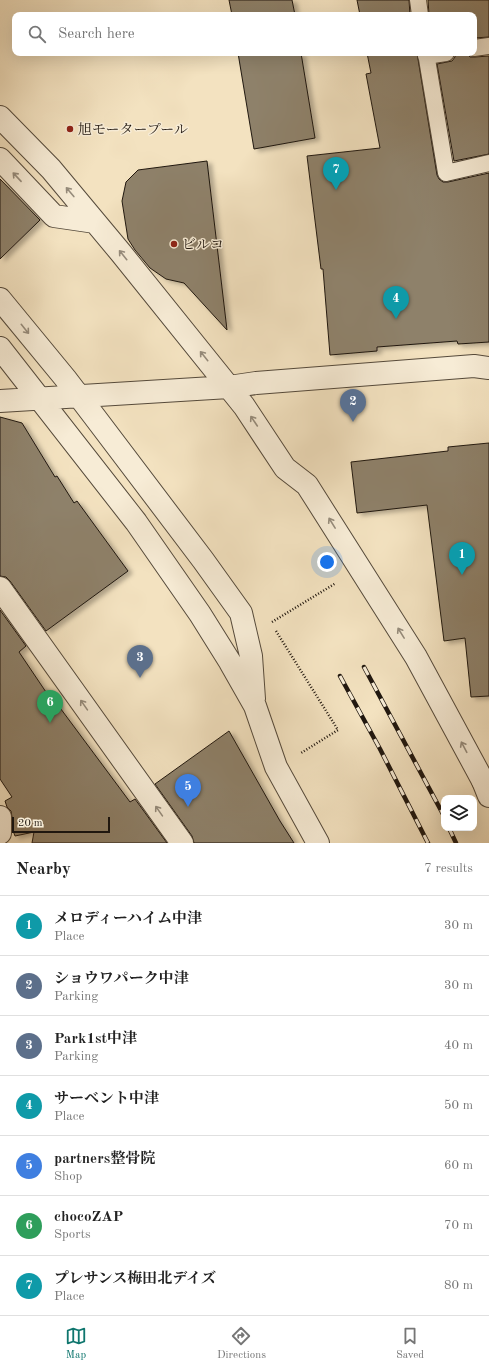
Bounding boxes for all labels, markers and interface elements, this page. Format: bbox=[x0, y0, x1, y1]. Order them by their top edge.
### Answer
search box bbox=[12, 12, 477, 56]
icon: search bbox=[26, 23, 48, 45]
text: Search here bbox=[58, 27, 135, 42]
place label: 旭モータープール bbox=[78, 122, 188, 137]
marker: 旭モータープール bbox=[65, 124, 75, 134]
pin: 7 bbox=[323, 157, 349, 190]
one-way arrow bbox=[13, 173, 22, 183]
one-way arrow bbox=[66, 187, 75, 197]
place label: ビルコ bbox=[182, 238, 224, 252]
marker: ビルコ bbox=[169, 239, 179, 249]
one-way arrow bbox=[118, 250, 127, 260]
pin: 4 bbox=[383, 286, 409, 319]
one-way arrow bbox=[20, 323, 29, 334]
one-way arrow bbox=[200, 351, 209, 362]
pin: 2 bbox=[340, 389, 366, 422]
one-way arrow bbox=[250, 416, 258, 427]
one-way arrow bbox=[327, 518, 336, 529]
pin: 1 bbox=[449, 542, 475, 575]
your location bbox=[317, 552, 337, 572]
one-way arrow bbox=[397, 628, 405, 639]
pin: 3 bbox=[127, 645, 153, 678]
pin: 6 bbox=[37, 690, 63, 723]
one-way arrow bbox=[80, 700, 88, 711]
one-way arrow bbox=[460, 741, 467, 753]
pin: 5 bbox=[175, 774, 201, 807]
map controls bbox=[441, 795, 477, 831]
button: layers bbox=[441, 795, 477, 831]
one-way arrow bbox=[155, 806, 163, 817]
scale bar bbox=[12, 815, 110, 834]
text: 20 m bbox=[18, 818, 43, 829]
text: Nearby bbox=[16, 861, 71, 878]
text: 7 results bbox=[424, 862, 473, 875]
text: メロディーハイム中津 bbox=[54, 912, 202, 927]
text: 1 bbox=[25, 919, 33, 932]
text: 30 m bbox=[444, 919, 473, 932]
text: Place bbox=[54, 930, 84, 943]
text: ショウワパーク中津 bbox=[54, 972, 189, 987]
text: 2 bbox=[25, 979, 33, 992]
text: 30 m bbox=[444, 979, 473, 992]
text: Parking bbox=[54, 990, 98, 1003]
text: Park1st中津 bbox=[54, 1032, 137, 1047]
text: 3 bbox=[25, 1039, 33, 1052]
text: 40 m bbox=[444, 1039, 473, 1052]
text: Parking bbox=[54, 1050, 98, 1063]
text: サーベント中津 bbox=[54, 1092, 159, 1107]
text: 4 bbox=[25, 1099, 33, 1112]
text: 50 m bbox=[444, 1099, 473, 1112]
text: Place bbox=[54, 1110, 84, 1123]
text: partners整骨院 bbox=[54, 1152, 155, 1167]
text: 5 bbox=[25, 1159, 33, 1172]
text: 60 m bbox=[444, 1159, 473, 1172]
text: Shop bbox=[54, 1170, 82, 1183]
text: chocoZAP bbox=[54, 1210, 123, 1225]
text: 6 bbox=[25, 1219, 33, 1232]
text: 70 m bbox=[444, 1219, 473, 1232]
text: Sports bbox=[54, 1228, 91, 1241]
text: プレサンス梅田北デイズ bbox=[54, 1272, 216, 1287]
text: 7 bbox=[25, 1279, 33, 1292]
text: 80 m bbox=[444, 1279, 473, 1292]
text: Place bbox=[54, 1290, 84, 1303]
tab: Map bbox=[65, 1325, 87, 1363]
tab: Directions bbox=[217, 1325, 266, 1363]
tab: Saved bbox=[396, 1325, 424, 1363]

